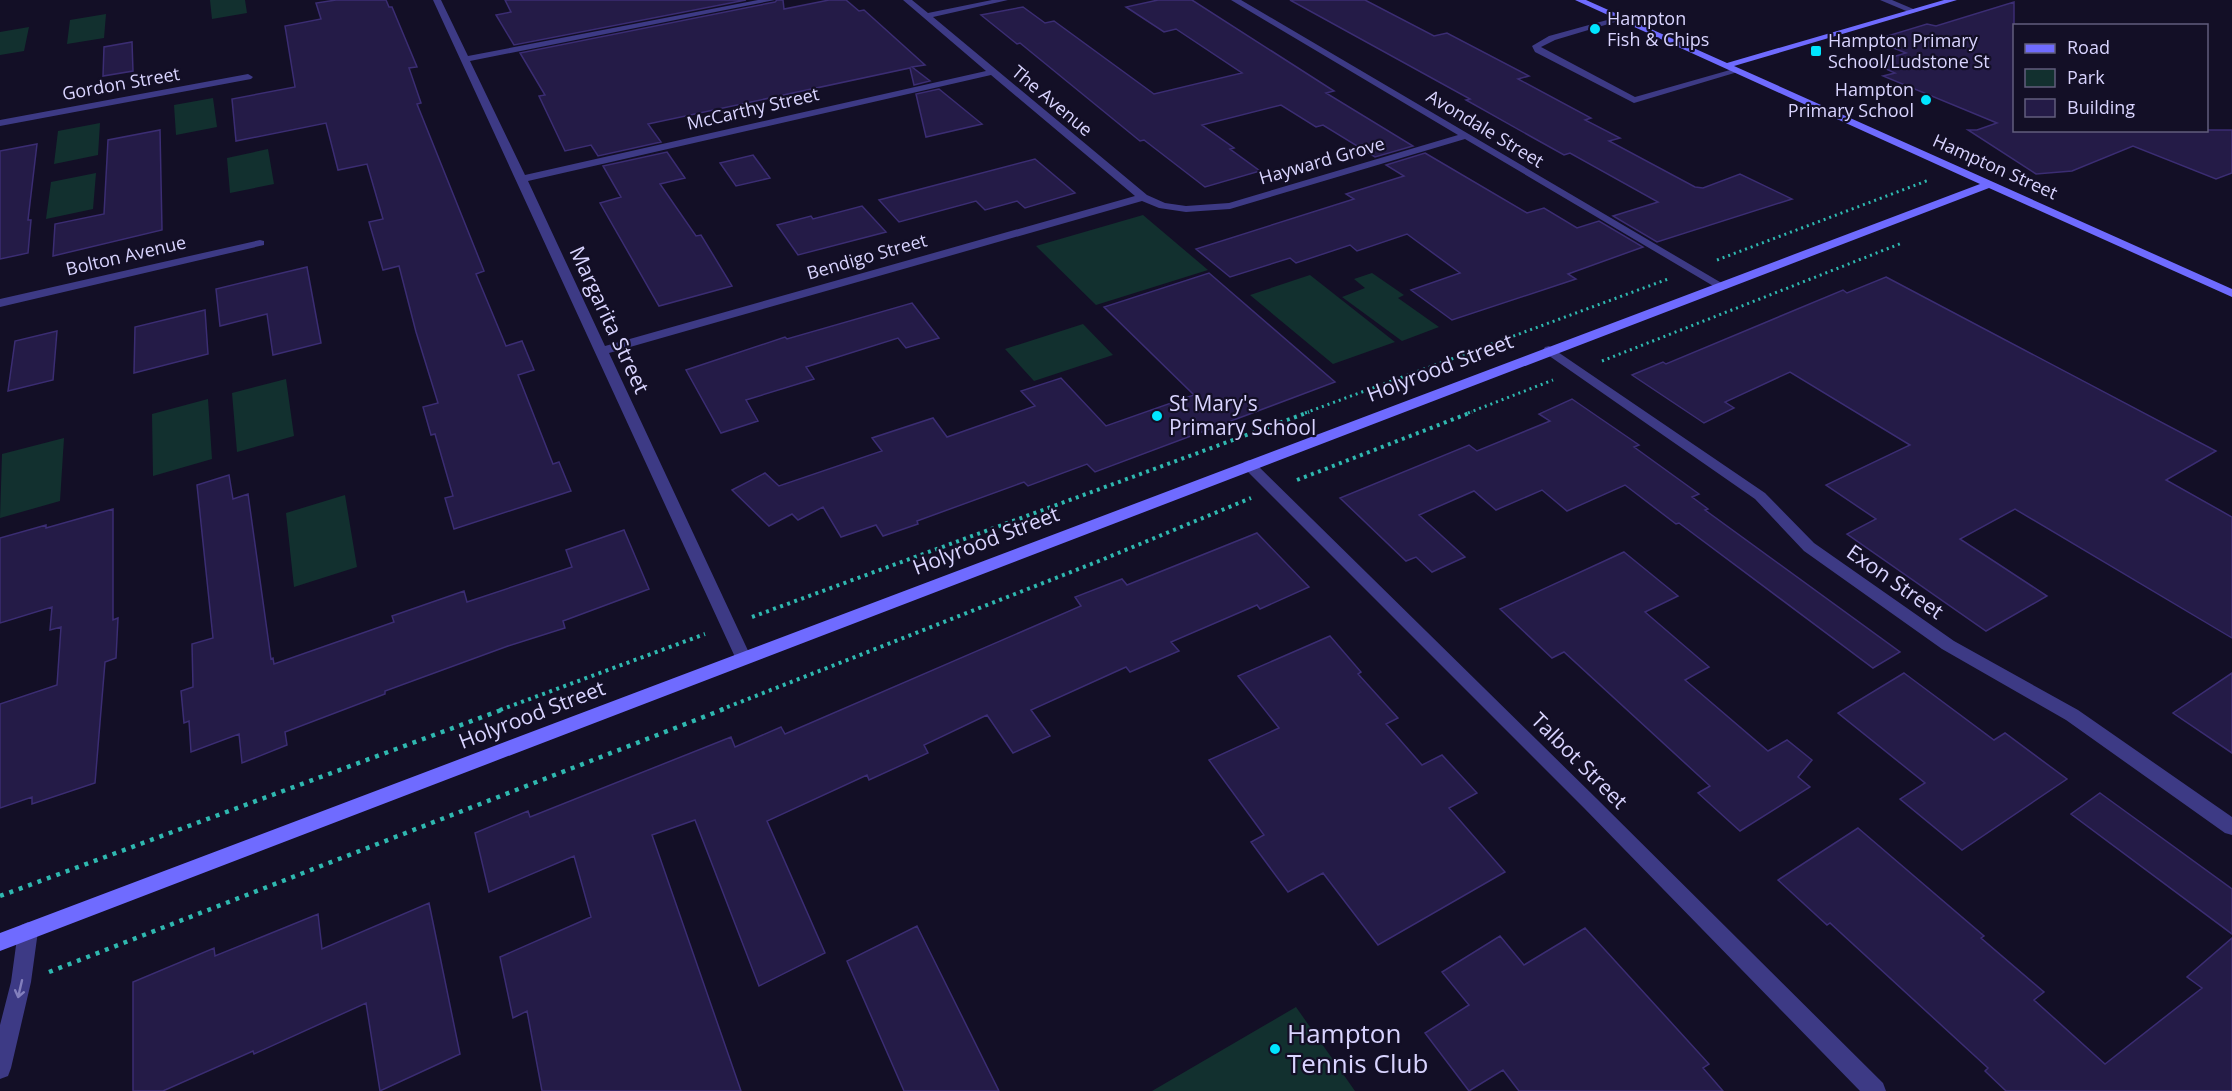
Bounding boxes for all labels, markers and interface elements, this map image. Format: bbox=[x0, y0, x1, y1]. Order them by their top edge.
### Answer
place label: Hampton Fish & Chips bbox=[1607, 6, 1709, 51]
marker: Hampton Fish & Chips bbox=[1588, 22, 1602, 36]
legend bbox=[2013, 24, 2208, 132]
place label: Hampton Primary School/Ludstone St bbox=[1828, 28, 1990, 73]
text: Road bbox=[2067, 35, 2110, 59]
marker: Hampton Primary School/Ludstone St bbox=[1809, 44, 1823, 58]
street label: The Avenue bbox=[1007, 59, 1098, 141]
street label: Gordon Street bbox=[60, 61, 182, 105]
text: Park bbox=[2067, 65, 2105, 89]
place label: Hampton Primary School bbox=[1788, 77, 1914, 122]
street label: McCarthy Street bbox=[684, 81, 821, 135]
street label: Avondale Street bbox=[1422, 84, 1549, 173]
marker: Hampton Primary School bbox=[1919, 93, 1933, 107]
text: Building bbox=[2067, 95, 2135, 119]
street label: Hampton Street bbox=[1929, 128, 2062, 204]
street label: Hayward Grove bbox=[1256, 131, 1387, 189]
street label: Bendigo Street bbox=[804, 227, 930, 285]
street label: Bolton Avenue bbox=[63, 230, 188, 281]
street label: Margarita Street bbox=[564, 241, 656, 398]
street label: Holyrood Street bbox=[1362, 326, 1517, 408]
place label: St Mary's Primary School bbox=[1169, 389, 1316, 441]
marker: St Mary's Primary School bbox=[1150, 409, 1164, 423]
street label: Holyrood Street bbox=[908, 499, 1063, 581]
street label: Exon Street bbox=[1842, 538, 1950, 625]
street label: Holyrood Street bbox=[454, 673, 609, 755]
street label: Talbot Street bbox=[1525, 706, 1634, 815]
one-way arrow bbox=[13, 979, 25, 998]
place label: Hampton Tennis Club bbox=[1287, 1015, 1428, 1081]
marker: Hampton Tennis Club bbox=[1268, 1042, 1282, 1056]

